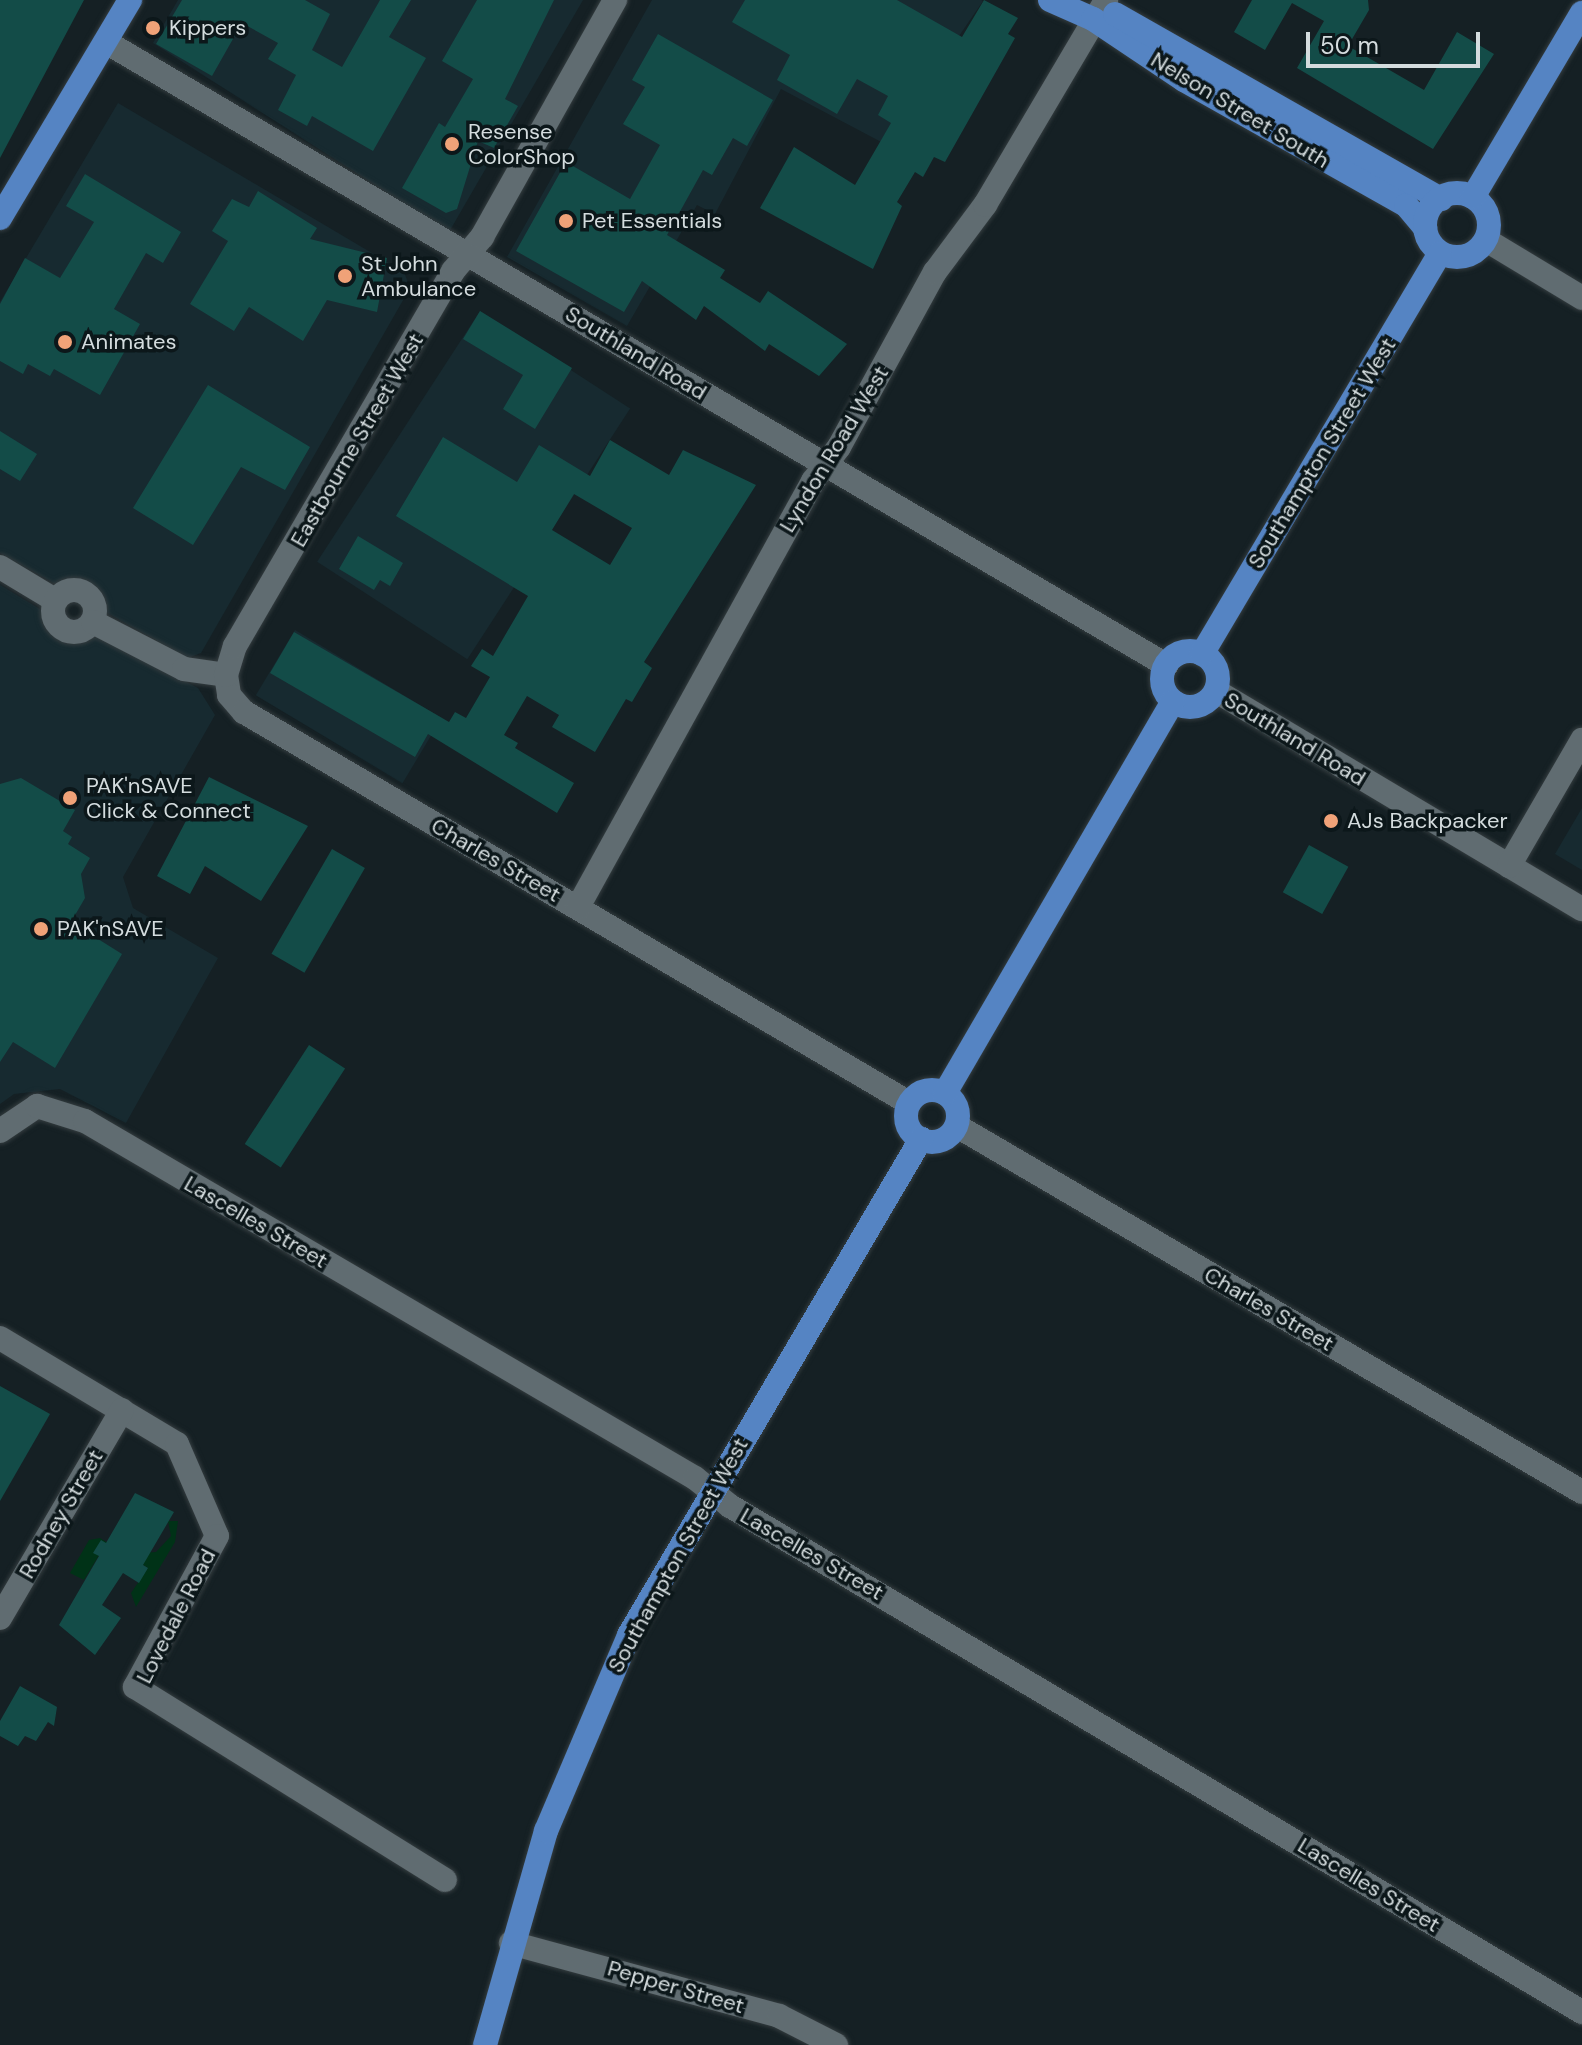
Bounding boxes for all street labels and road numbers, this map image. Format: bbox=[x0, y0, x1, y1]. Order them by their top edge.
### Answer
street label: Nelson Street South bbox=[1146, 46, 1334, 174]
street label: Southland Road bbox=[561, 300, 711, 406]
street label: Eastbourne Street West bbox=[285, 329, 429, 551]
street label: Southampton Street West bbox=[1243, 333, 1401, 573]
street label: Lyndon Road West bbox=[774, 361, 894, 537]
street label: Southland Road bbox=[1220, 686, 1370, 792]
street label: Charles Street bbox=[427, 812, 565, 908]
street label: Lascelles Street bbox=[180, 1170, 332, 1274]
street label: Charles Street bbox=[1200, 1261, 1338, 1357]
street label: Southampton Street West bbox=[602, 1433, 754, 1677]
street label: Rodney Street bbox=[13, 1445, 109, 1583]
street label: Lascelles Street bbox=[736, 1502, 888, 1606]
street label: Lovedale Road bbox=[131, 1544, 221, 1688]
street label: Lascelles Street bbox=[1293, 1832, 1445, 1938]
street label: Pepper Street bbox=[605, 1955, 747, 2019]

